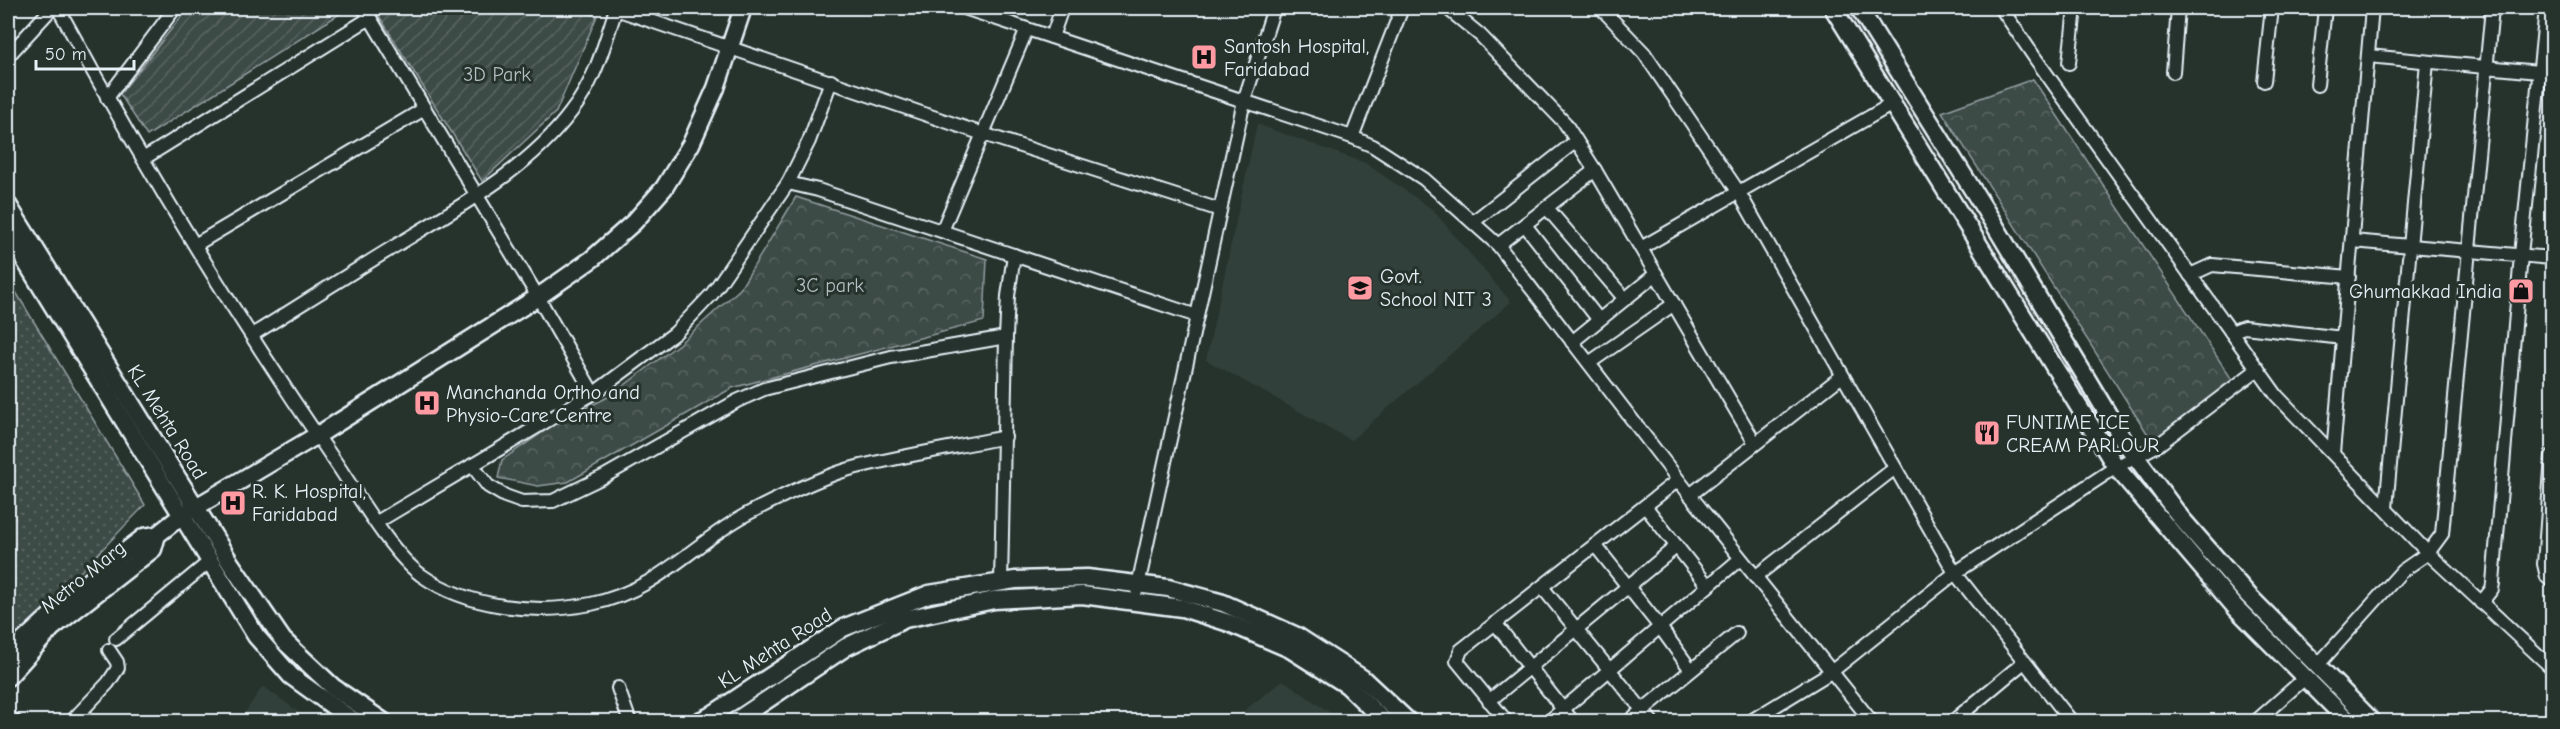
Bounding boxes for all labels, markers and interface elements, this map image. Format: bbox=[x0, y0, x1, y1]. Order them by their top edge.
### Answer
scale bar bbox=[36, 33, 134, 71]
place label: Santosh Hospital, Faridabad bbox=[1224, 35, 1369, 81]
hospital icon: Santosh Hospital, Faridabad bbox=[1189, 42, 1219, 72]
text: 50 m bbox=[45, 44, 87, 65]
park label: 3D Park bbox=[463, 63, 531, 86]
place label: Govt. School NIT 3 bbox=[1380, 265, 1492, 311]
school or university icon: Govt. School NIT 3 bbox=[1345, 273, 1375, 303]
park label: 3C park bbox=[796, 274, 864, 297]
shop icon: Ghumakkad India bbox=[2506, 276, 2536, 306]
place label: Ghumakkad India bbox=[2349, 280, 2502, 303]
street label: KL Mehta Road bbox=[123, 360, 211, 484]
place label: Manchanda Ortho and Physio-Care Centre bbox=[446, 381, 640, 427]
hospital icon: Manchanda Ortho and Physio-Care Centre bbox=[412, 388, 442, 418]
place label: FUNTIME ICE CREAM PARLOUR bbox=[2006, 411, 2159, 457]
restaurant icon: FUNTIME ICE CREAM PARLOUR bbox=[1972, 418, 2002, 448]
place label: R. K. Hospital, Faridabad bbox=[252, 480, 366, 526]
hospital icon: R. K. Hospital, Faridabad bbox=[218, 488, 248, 518]
street label: Metro Marg bbox=[36, 536, 130, 618]
street label: KL Mehta Road bbox=[714, 603, 836, 693]

